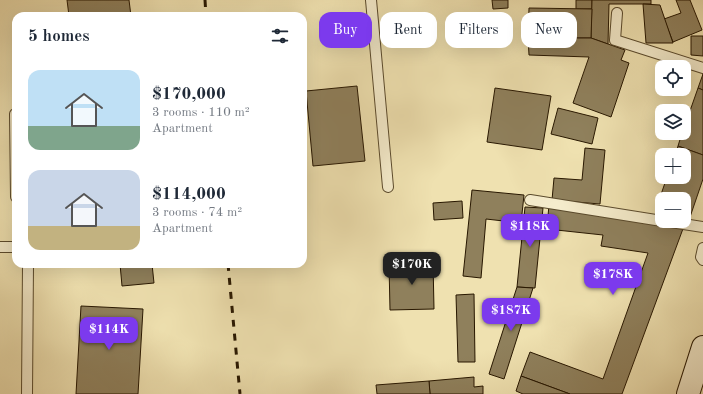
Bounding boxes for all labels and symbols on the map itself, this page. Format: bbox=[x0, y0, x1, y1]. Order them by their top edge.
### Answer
pin: $118K bbox=[502, 214, 558, 248]
pin: $170K bbox=[384, 252, 440, 286]
pin: $178K bbox=[585, 262, 641, 296]
pin: $187K bbox=[483, 298, 539, 332]
pin: $114K bbox=[81, 317, 137, 351]

